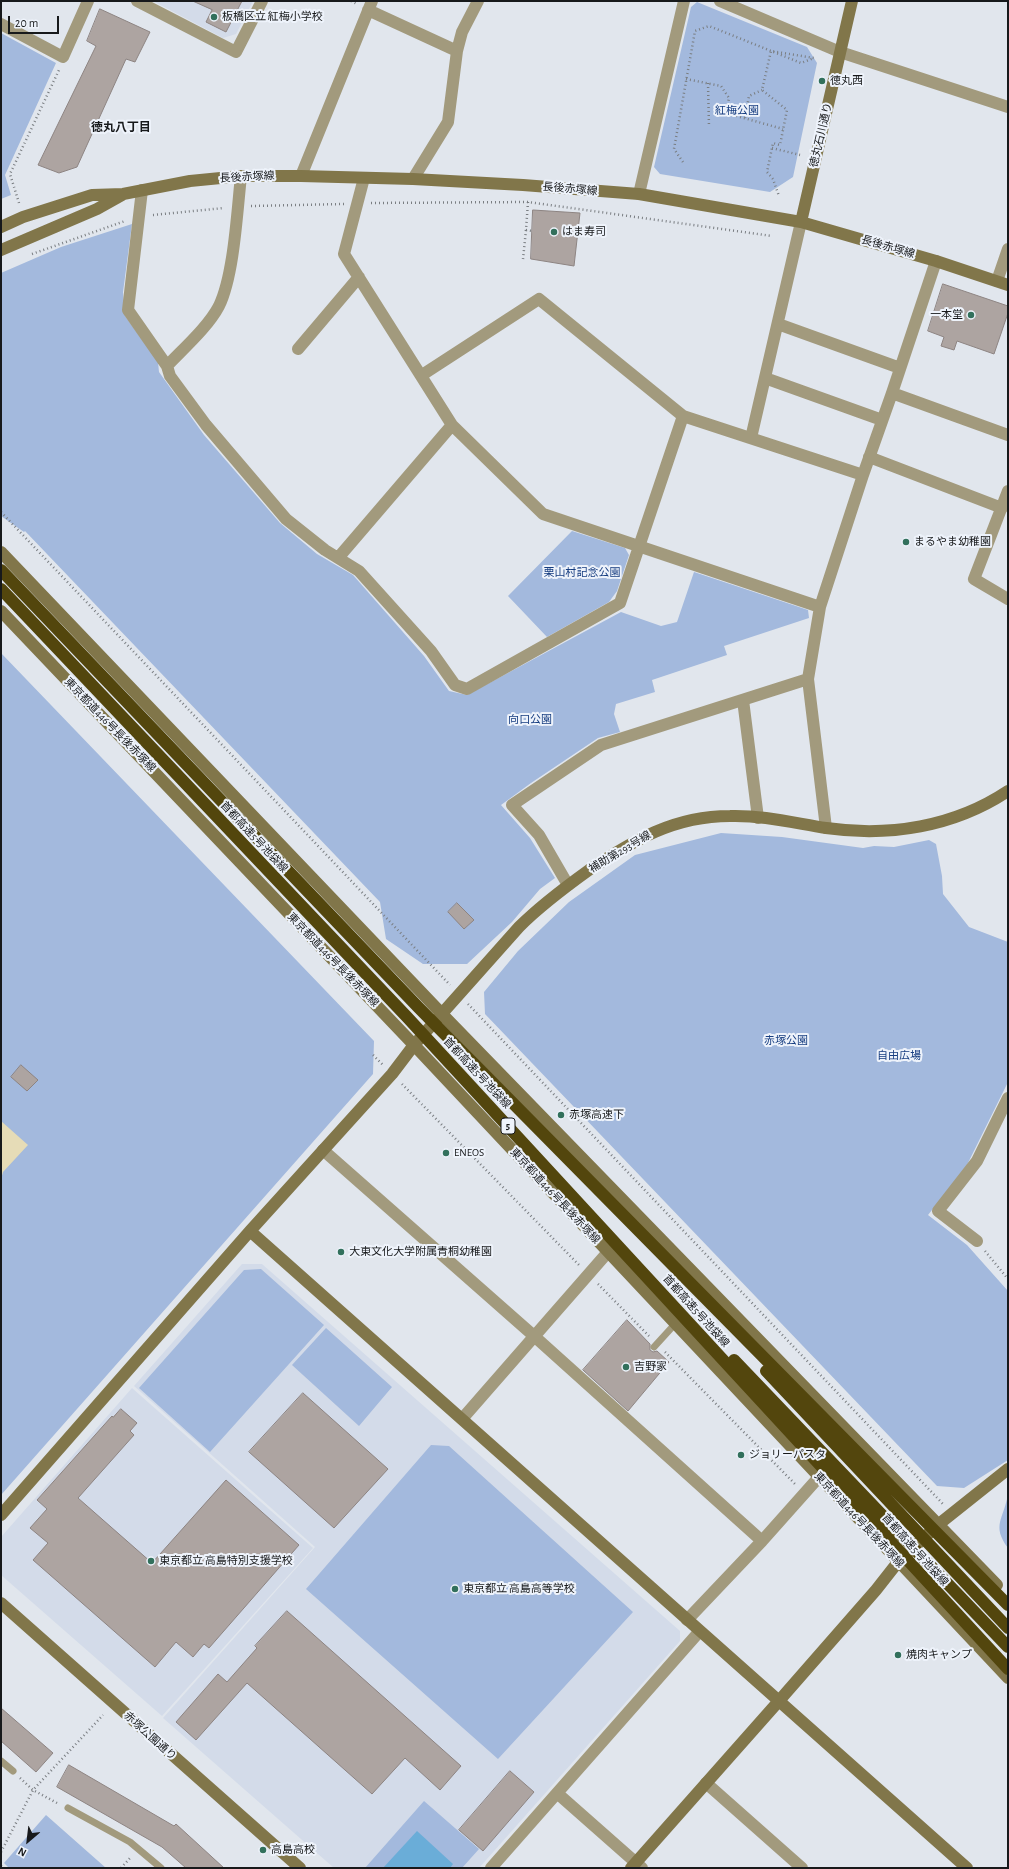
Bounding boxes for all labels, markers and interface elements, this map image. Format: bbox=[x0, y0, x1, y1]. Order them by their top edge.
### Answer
scale bar bbox=[10, 8, 61, 34]
place label: 板橋区立 紅梅小学校 bbox=[222, 10, 323, 24]
marker: 板橋区立 紅梅小学校 bbox=[209, 12, 219, 22]
text: 20 m bbox=[15, 17, 38, 29]
place label: 徳丸西 bbox=[830, 74, 863, 88]
marker: 徳丸西 bbox=[817, 76, 827, 86]
street label: 徳丸石川通り bbox=[807, 101, 835, 169]
park label: 紅梅公園 bbox=[715, 104, 759, 118]
district label: 徳丸八丁目 bbox=[91, 120, 151, 134]
street label: 長後赤塚線 bbox=[219, 169, 275, 185]
street label: 長後赤塚線 bbox=[542, 180, 598, 198]
place label: はま寿司 bbox=[562, 225, 606, 239]
marker: はま寿司 bbox=[549, 227, 559, 237]
street label: 長後赤塚線 bbox=[860, 233, 916, 261]
place label: 一本堂 bbox=[930, 308, 963, 322]
marker: 一本堂 bbox=[966, 310, 976, 320]
place label: まるやま幼稚園 bbox=[914, 535, 991, 549]
marker: まるやま幼稚園 bbox=[901, 537, 911, 547]
park label: 栗山村記念公園 bbox=[544, 566, 620, 580]
street label: 東京都道446号長後赤塚線 bbox=[62, 675, 158, 775]
park label: 向口公園 bbox=[508, 713, 552, 727]
street label: 首都高速5号池袋線 bbox=[218, 799, 290, 875]
street label: 補助第293号線 bbox=[587, 828, 653, 876]
street label: 東京都道446号長後赤塚線 bbox=[285, 910, 381, 1010]
park label: 赤塚公園 bbox=[764, 1034, 808, 1048]
street label: 首都高速5号池袋線 bbox=[441, 1035, 513, 1111]
park label: 自由広場 bbox=[877, 1049, 921, 1063]
place label: 赤塚高速下 bbox=[569, 1108, 624, 1122]
marker: 赤塚高速下 bbox=[556, 1110, 566, 1120]
road number: 5 bbox=[501, 1118, 515, 1134]
place label: ENEOS bbox=[454, 1146, 484, 1160]
street label: 東京都道446号長後赤塚線 bbox=[507, 1146, 603, 1246]
marker: ENEOS bbox=[441, 1148, 451, 1158]
place label: 大東文化大学附属青桐幼稚園 bbox=[349, 1245, 492, 1259]
marker: 大東文化大学附属青桐幼稚園 bbox=[336, 1247, 346, 1257]
street label: 首都高速5号池袋線 bbox=[660, 1272, 732, 1350]
place label: 吉野家 bbox=[634, 1360, 667, 1374]
marker: 吉野家 bbox=[621, 1362, 631, 1372]
place label: ジョリーパスタ bbox=[749, 1448, 826, 1462]
marker: ジョリーパスタ bbox=[736, 1450, 746, 1460]
street label: 東京都道446号長後赤塚線 bbox=[811, 1470, 907, 1570]
street label: 首都高速5号池袋線 bbox=[879, 1511, 951, 1589]
place label: 東京都立 高島特別支援学校 bbox=[159, 1554, 293, 1568]
marker: 東京都立 高島特別支援学校 bbox=[146, 1556, 156, 1566]
place label: 東京都立 高島高等学校 bbox=[463, 1582, 575, 1596]
marker: 東京都立 高島高等学校 bbox=[450, 1584, 460, 1594]
place label: 焼肉キャンプ bbox=[906, 1648, 972, 1662]
marker: 焼肉キャンプ bbox=[893, 1650, 903, 1660]
street label: 赤塚公園通り bbox=[121, 1709, 179, 1763]
north arrow bbox=[8, 1821, 48, 1861]
place label: 高島高校 bbox=[271, 1843, 315, 1857]
text: N bbox=[16, 1845, 28, 1859]
marker: 高島高校 bbox=[258, 1845, 268, 1855]

